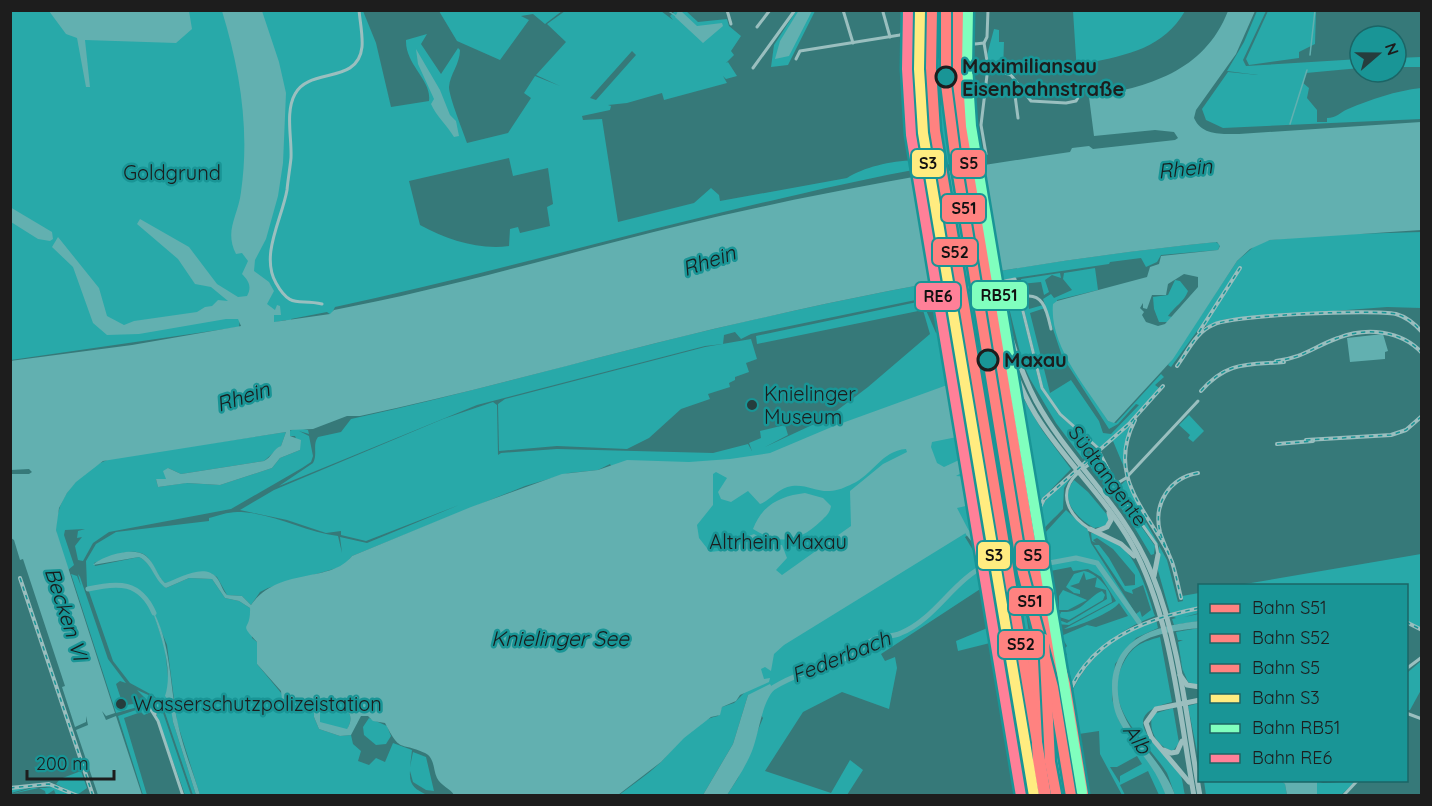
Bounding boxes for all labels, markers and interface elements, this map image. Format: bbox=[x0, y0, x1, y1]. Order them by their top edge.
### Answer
north arrow bbox=[1348, 24, 1408, 84]
text: N bbox=[1381, 40, 1404, 58]
place label: Maximiliansau Eisenbahnstraße bbox=[962, 53, 1124, 101]
marker: Maximiliansau Eisenbahnstraße bbox=[935, 66, 957, 88]
line badge: S3 bbox=[911, 149, 945, 178]
line badge: S5 bbox=[951, 149, 986, 178]
water label: Rhein bbox=[1156, 152, 1214, 184]
text: S3 bbox=[919, 153, 937, 173]
text: S5 bbox=[960, 153, 978, 173]
park label: Goldgrund bbox=[123, 160, 221, 185]
line badge: S51 bbox=[941, 194, 986, 223]
text: S51 bbox=[952, 198, 977, 218]
line badge: S52 bbox=[932, 238, 978, 266]
water label: Rhein bbox=[679, 239, 739, 281]
text: S52 bbox=[941, 242, 969, 262]
line badge: RB51 bbox=[971, 281, 1028, 310]
line badge: RE6 bbox=[915, 282, 961, 311]
text: RB51 bbox=[981, 285, 1017, 305]
text: RE6 bbox=[924, 286, 953, 306]
place label: Maxau bbox=[1004, 347, 1067, 372]
marker: Maxau bbox=[977, 349, 999, 371]
water label: Rhein bbox=[213, 375, 273, 417]
place label: Knielinger Museum bbox=[764, 381, 856, 429]
marker: Knielinger Museum bbox=[745, 398, 759, 412]
street label: Südtangente bbox=[1064, 421, 1153, 531]
park label: Altrhein Maxau bbox=[709, 529, 847, 554]
line badge: S3 bbox=[977, 541, 1011, 570]
line badge: S5 bbox=[1015, 541, 1050, 570]
text: S3 bbox=[985, 545, 1003, 565]
text: S5 bbox=[1024, 545, 1042, 565]
water label: Becken VI bbox=[40, 564, 95, 665]
legend bbox=[1198, 584, 1408, 782]
line badge: S51 bbox=[1008, 587, 1053, 615]
text: S51 bbox=[1018, 591, 1043, 611]
text: Bahn S51 bbox=[1252, 596, 1327, 619]
water label: Federbach bbox=[787, 624, 895, 688]
water label: Knielinger See bbox=[491, 625, 630, 651]
text: Bahn S52 bbox=[1252, 626, 1330, 649]
line badge: S52 bbox=[998, 630, 1044, 659]
text: S52 bbox=[1007, 634, 1035, 654]
text: Bahn S5 bbox=[1252, 656, 1320, 679]
text: Bahn S3 bbox=[1252, 686, 1320, 709]
place label: Wasserschutzpolizeistation bbox=[133, 691, 382, 716]
marker: Wasserschutzpolizeistation bbox=[114, 697, 128, 711]
text: Bahn RB51 bbox=[1252, 716, 1340, 739]
water label: Alb bbox=[1118, 718, 1158, 760]
scale bar bbox=[27, 743, 114, 781]
text: Bahn RE6 bbox=[1252, 746, 1332, 769]
text: 200 m bbox=[36, 752, 89, 775]

